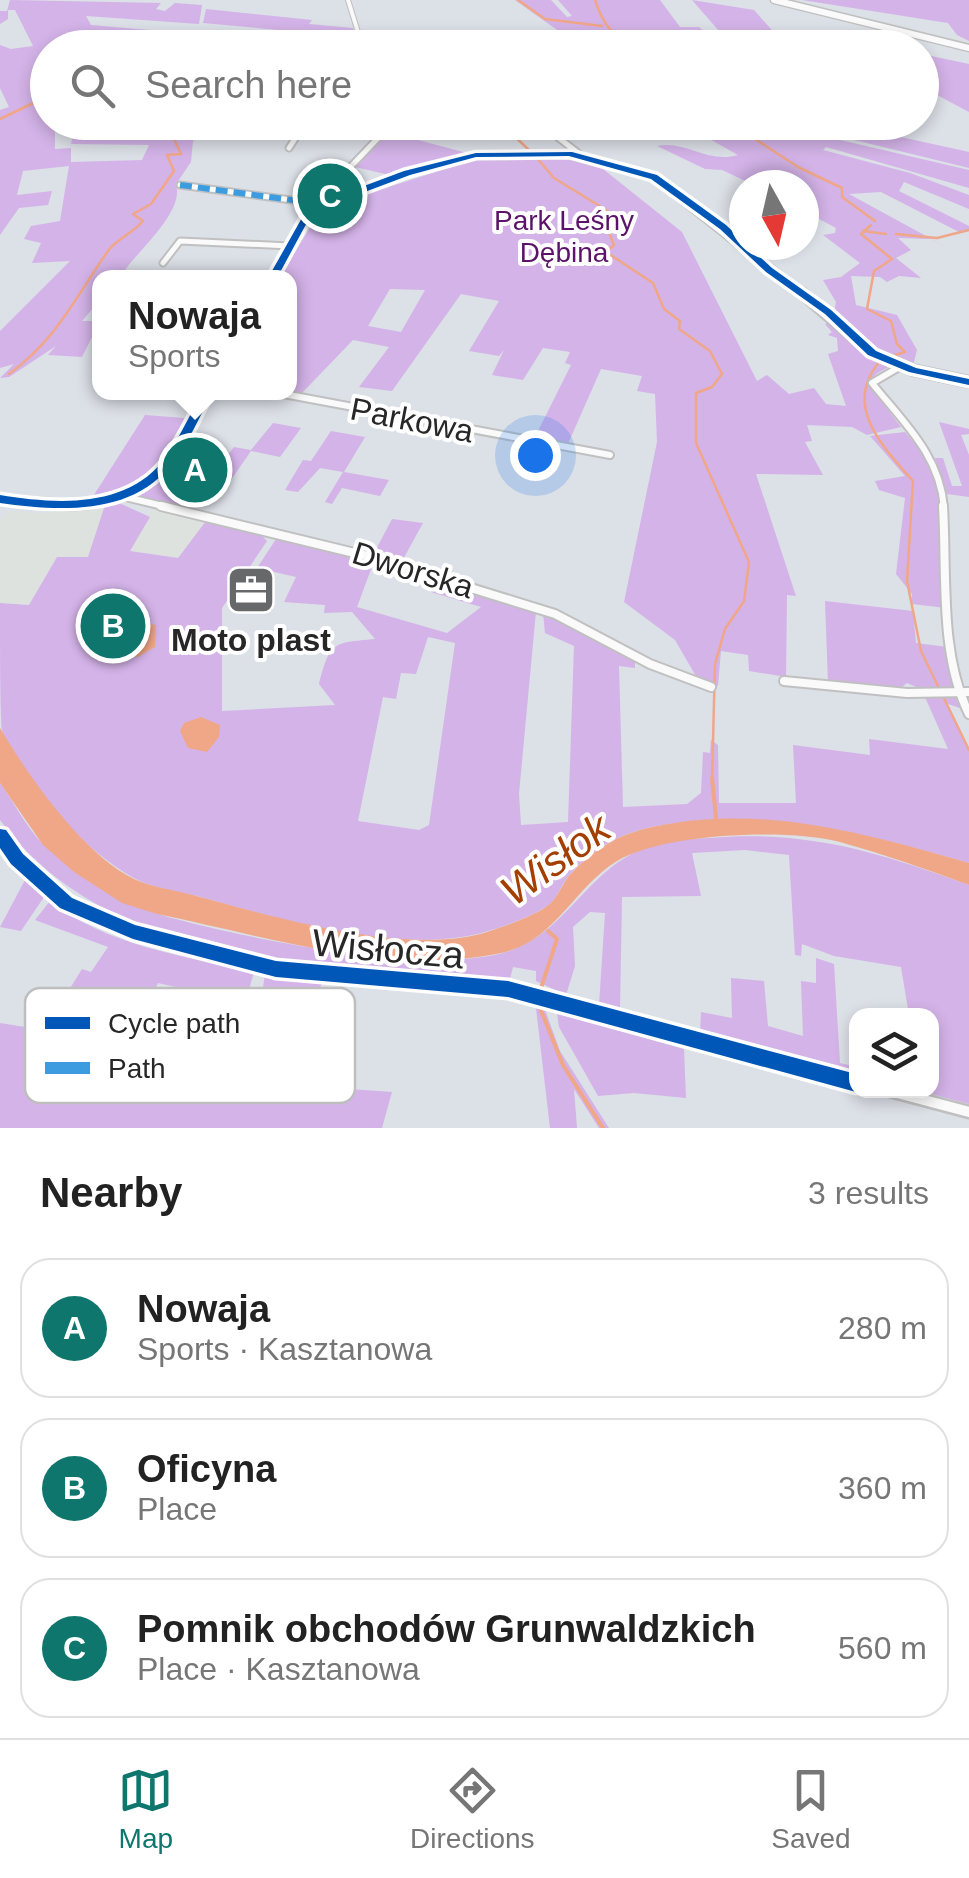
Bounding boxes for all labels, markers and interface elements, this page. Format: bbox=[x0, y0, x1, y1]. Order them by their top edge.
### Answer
search box bbox=[30, 30, 939, 140]
icon: search bbox=[65, 58, 120, 113]
text: Search here bbox=[145, 64, 352, 106]
pin: C bbox=[298, 158, 362, 234]
north arrow bbox=[729, 170, 819, 260]
park label: Park Leśny Dębina bbox=[494, 205, 634, 268]
popup bbox=[92, 270, 297, 400]
text: Nowaja bbox=[128, 295, 261, 337]
text: Sports bbox=[128, 338, 220, 374]
street label: Parkowa bbox=[347, 390, 477, 450]
your location bbox=[510, 430, 561, 481]
pin: A bbox=[162, 432, 228, 508]
street label: Dworska bbox=[348, 535, 478, 605]
office icon: Moto plast bbox=[225, 564, 277, 616]
pin: B bbox=[80, 588, 146, 664]
place label: Moto plast bbox=[171, 622, 331, 658]
water label: Wisłok bbox=[492, 803, 621, 915]
street label: Wisłocza bbox=[310, 921, 466, 977]
legend bbox=[25, 988, 355, 1103]
text: Cycle path bbox=[108, 1008, 240, 1039]
map controls bbox=[849, 1008, 939, 1098]
button: layers bbox=[849, 1008, 939, 1098]
text: Path bbox=[108, 1053, 166, 1084]
text: Nearby bbox=[40, 1169, 182, 1216]
text: 3 results bbox=[808, 1175, 929, 1211]
text: Nowaja bbox=[137, 1288, 270, 1330]
text: A bbox=[63, 1310, 86, 1346]
text: 280 m bbox=[838, 1310, 927, 1346]
text: Sports · Kasztanowa bbox=[137, 1331, 432, 1367]
text: Oficyna bbox=[137, 1448, 276, 1490]
text: B bbox=[63, 1470, 86, 1506]
text: 360 m bbox=[838, 1470, 927, 1506]
text: Place bbox=[137, 1491, 217, 1527]
text: Pomnik obchodów Grunwaldzkich bbox=[137, 1608, 756, 1650]
text: C bbox=[63, 1630, 86, 1666]
text: 560 m bbox=[838, 1630, 927, 1666]
text: Place · Kasztanowa bbox=[137, 1651, 420, 1687]
tab: Map bbox=[118, 1763, 173, 1855]
tab: Directions bbox=[410, 1763, 535, 1855]
tab: Saved bbox=[771, 1763, 851, 1855]

